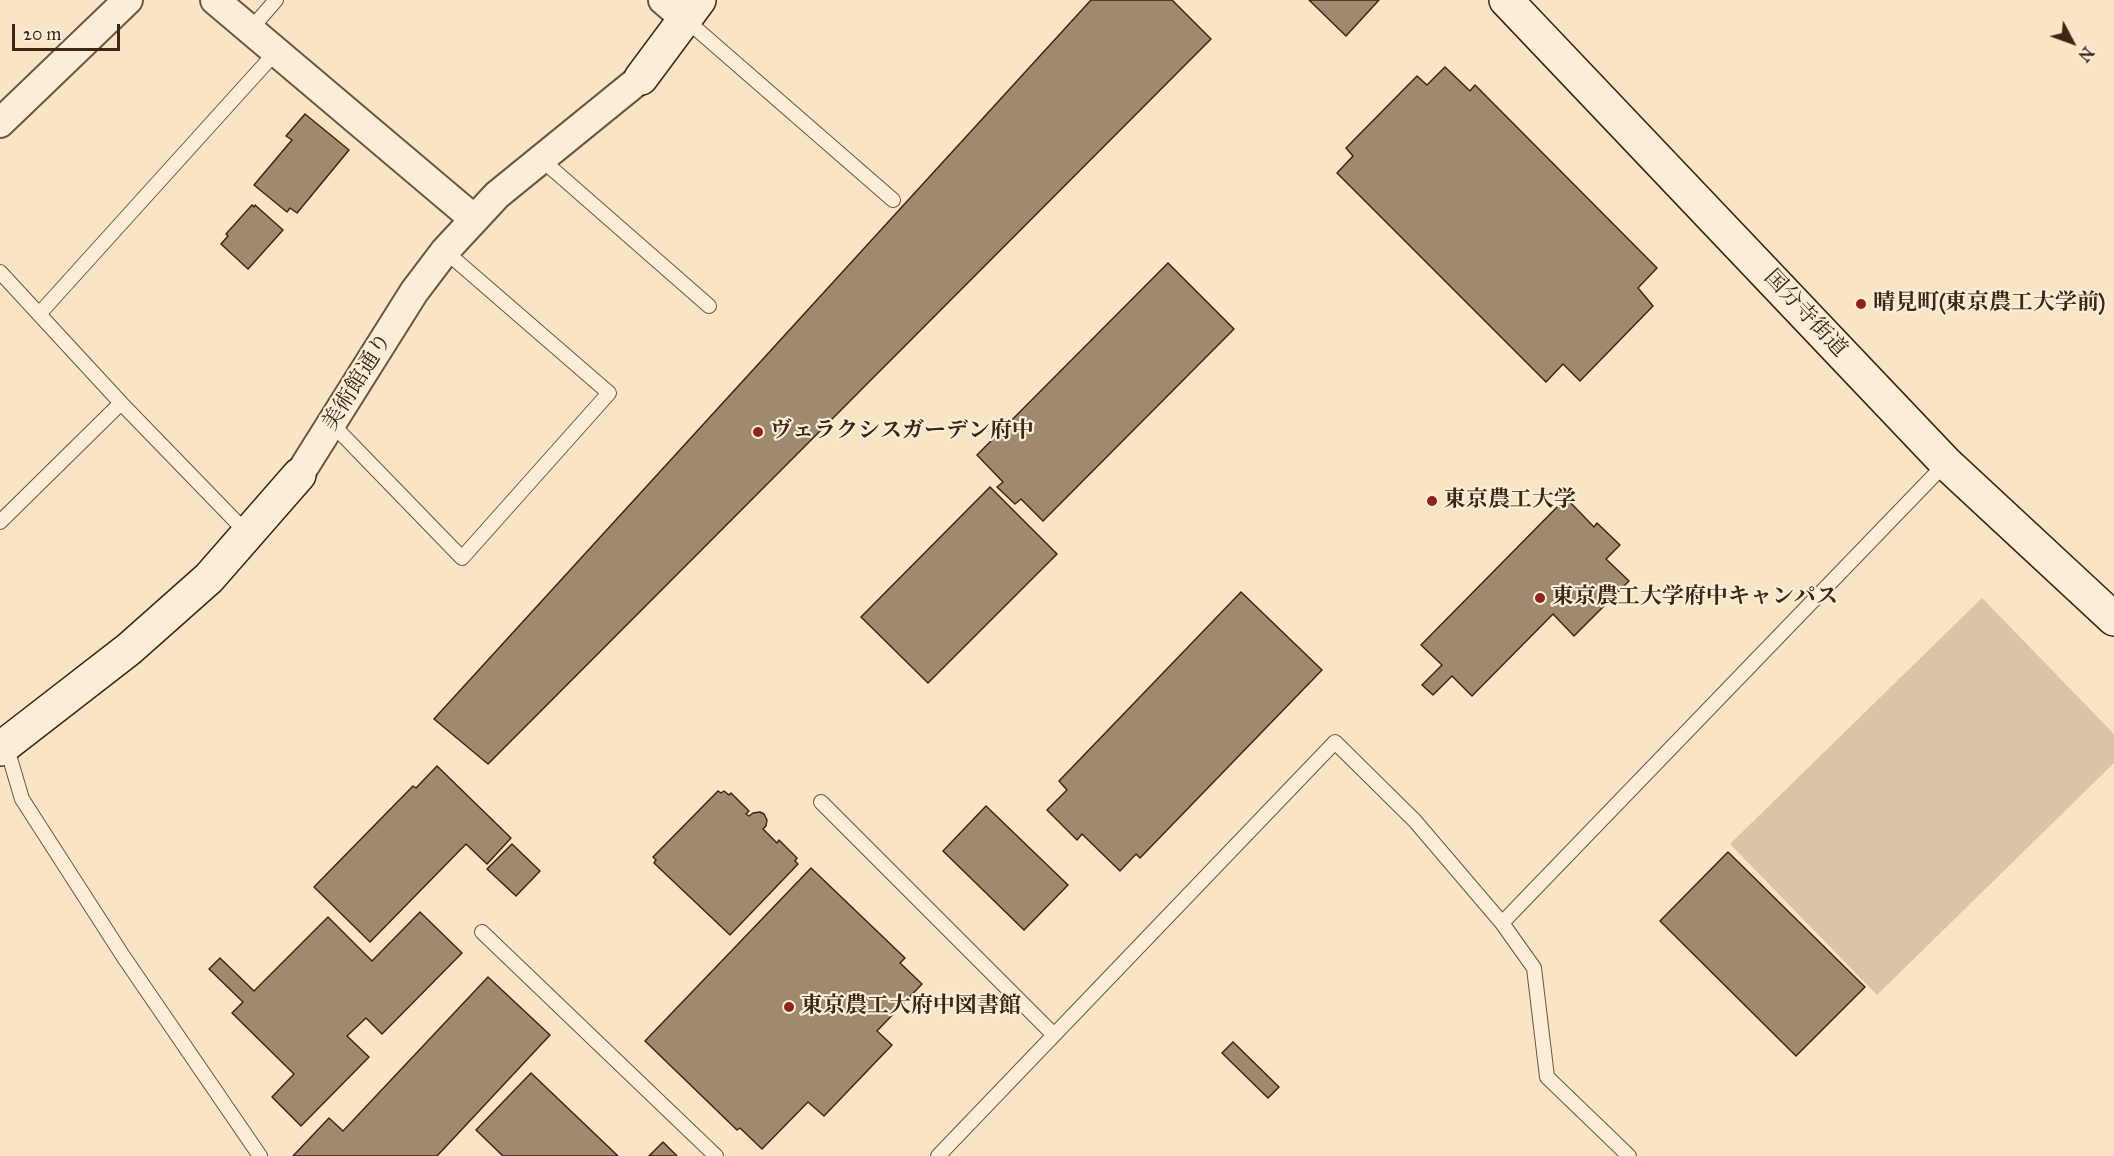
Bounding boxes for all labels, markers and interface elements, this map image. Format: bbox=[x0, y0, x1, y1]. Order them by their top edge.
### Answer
scale bar bbox=[15, 12, 123, 50]
north arrow bbox=[2042, 12, 2102, 72]
text: 20 m bbox=[23, 23, 61, 45]
text: N bbox=[2074, 43, 2098, 65]
street label: 国分寺街道 bbox=[1758, 265, 1852, 363]
place label: 晴見町(東京農工大学前) bbox=[1873, 291, 2105, 317]
marker: 晴見町(東京農工大学前) bbox=[1854, 297, 1868, 311]
street label: 美術館通り bbox=[318, 328, 398, 436]
place label: ヴェラクシスガーデン府中 bbox=[770, 419, 1034, 445]
marker: ヴェラクシスガーデン府中 bbox=[751, 425, 765, 439]
place label: 東京農工大学 bbox=[1444, 488, 1576, 514]
marker: 東京農工大学 bbox=[1425, 494, 1439, 508]
place label: 東京農工大学府中キャンパス bbox=[1552, 585, 1838, 611]
marker: 東京農工大学府中キャンパス bbox=[1533, 591, 1547, 605]
place label: 東京農工大府中図書館 bbox=[801, 994, 1021, 1020]
marker: 東京農工大府中図書館 bbox=[782, 1000, 796, 1014]

